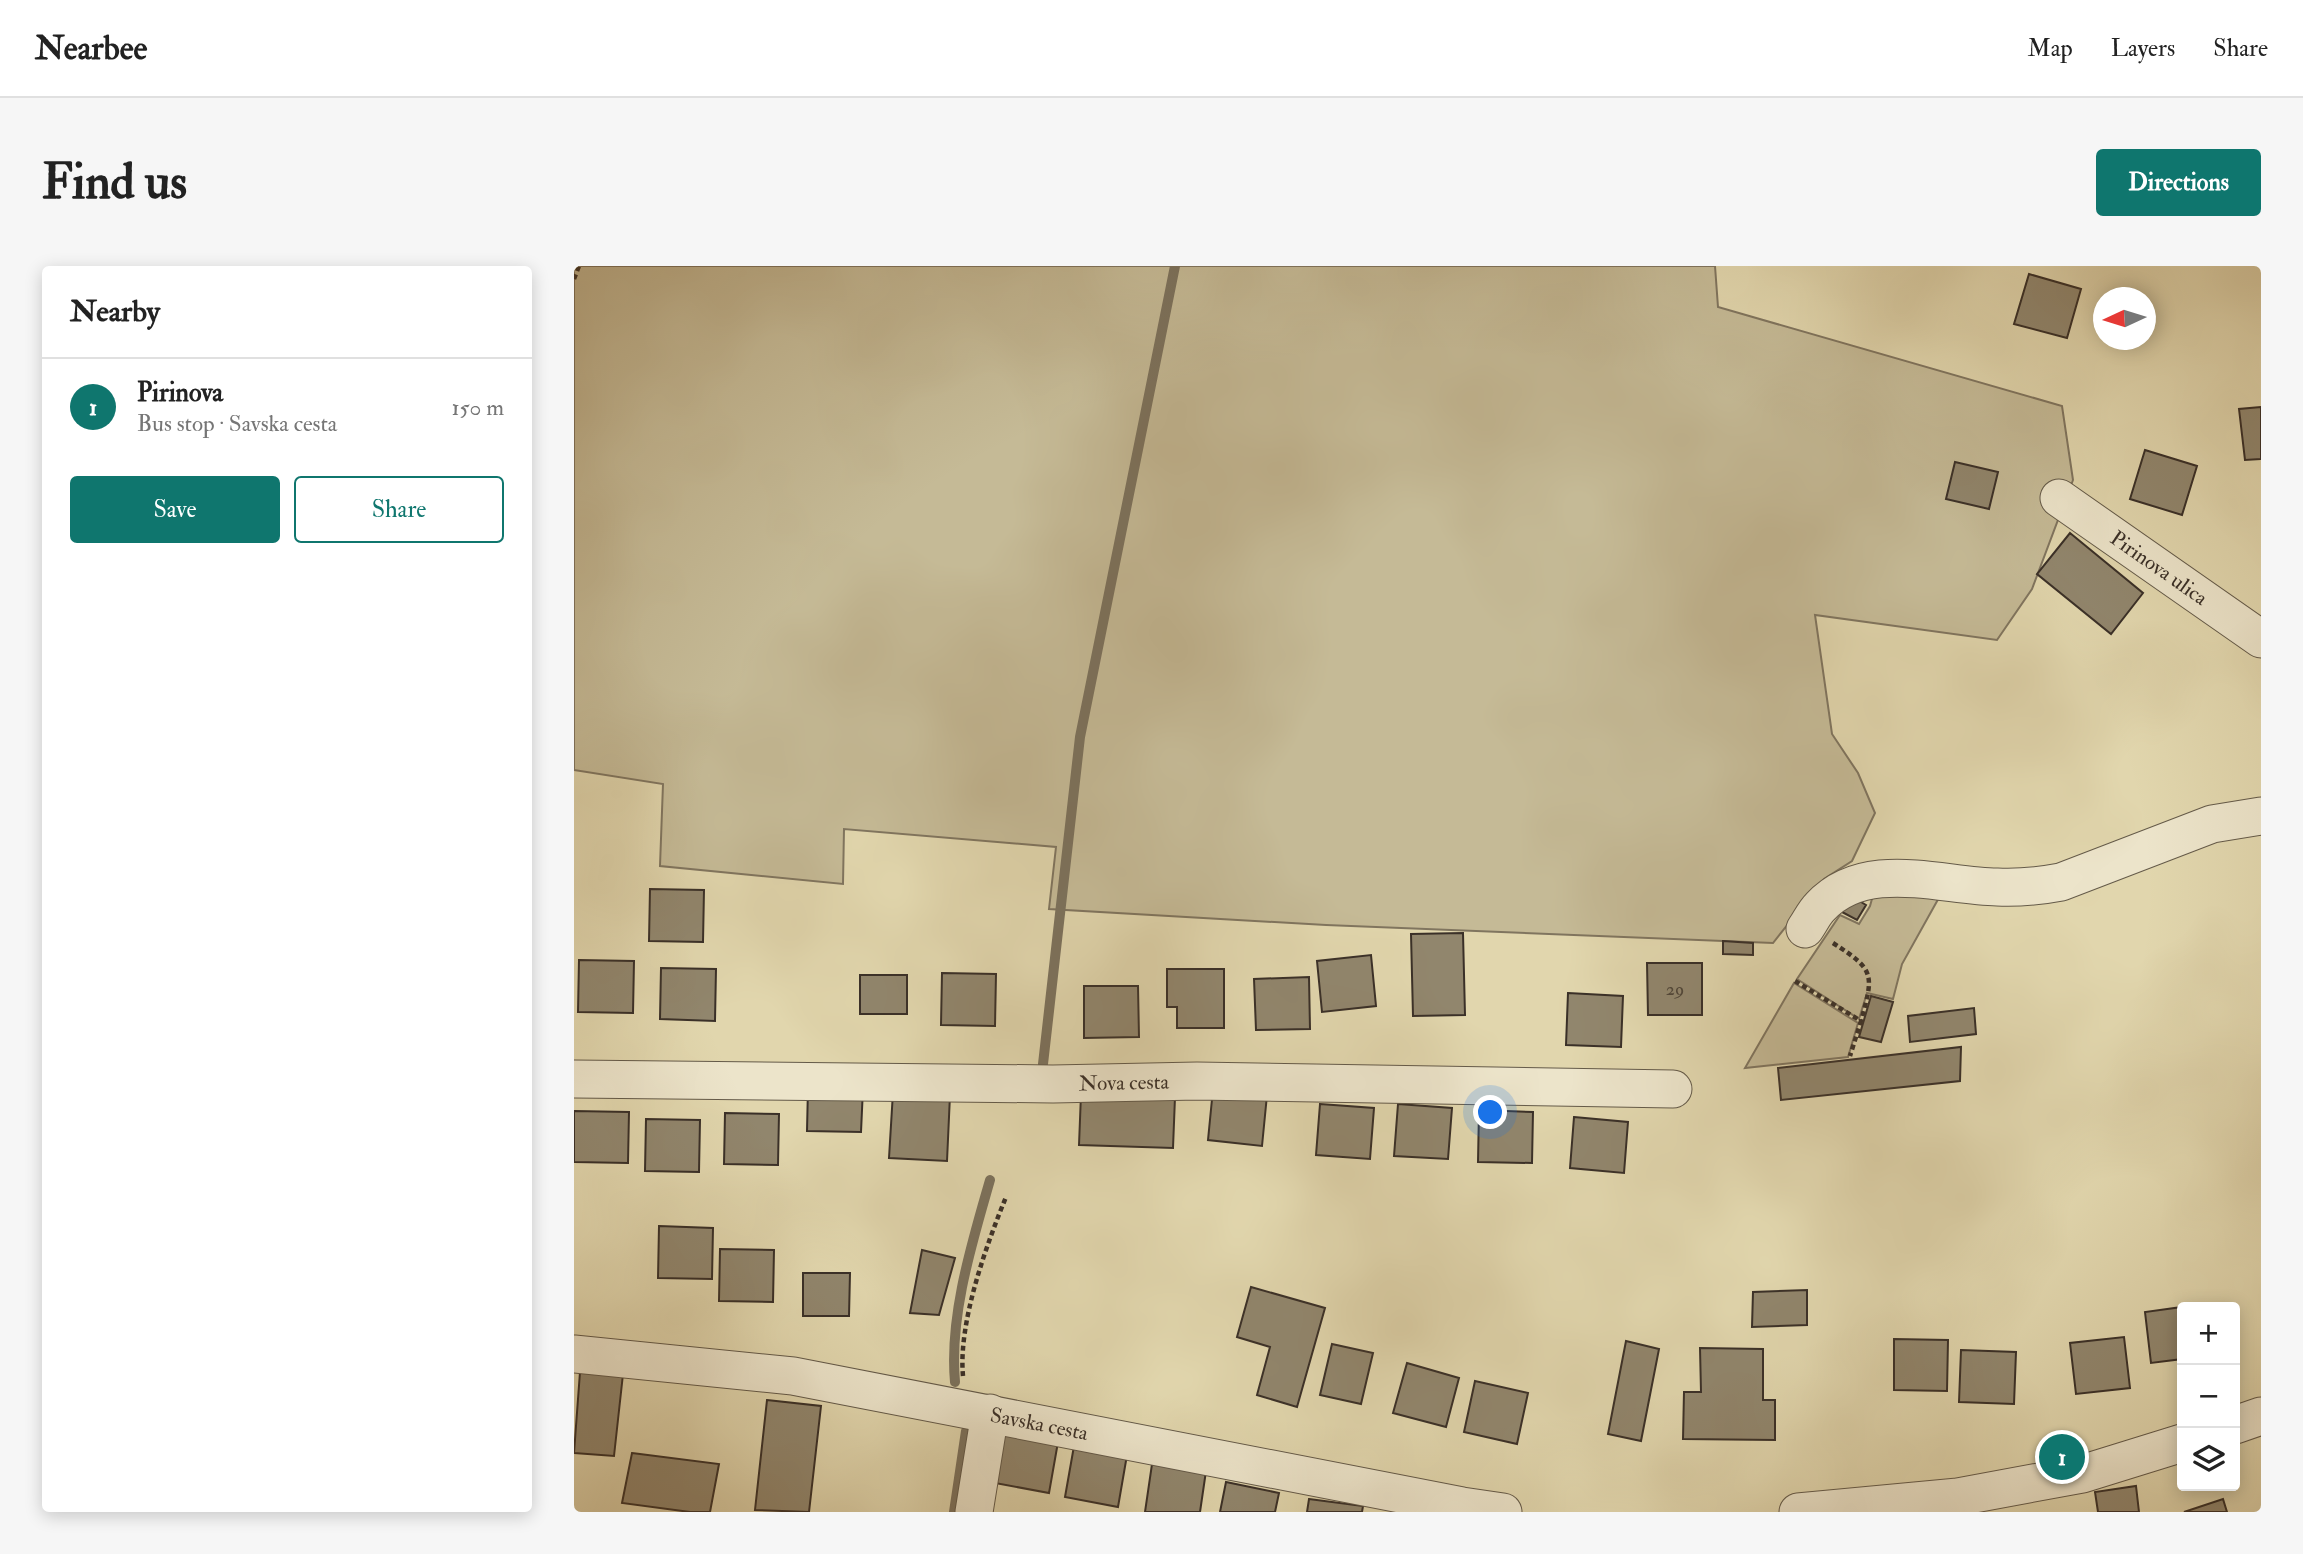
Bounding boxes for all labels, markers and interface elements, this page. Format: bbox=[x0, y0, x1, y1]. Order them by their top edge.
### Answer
text: Nearbee bbox=[35, 28, 147, 69]
text: Map bbox=[2028, 33, 2073, 64]
text: Layers bbox=[2111, 33, 2175, 64]
text: Share bbox=[2213, 33, 2268, 64]
button: Directions bbox=[2096, 149, 2261, 216]
text: Find us bbox=[42, 152, 187, 213]
north arrow bbox=[2093, 287, 2156, 350]
text: Nearby bbox=[70, 293, 160, 330]
text: Pirinova bbox=[137, 377, 223, 409]
text: 1 bbox=[89, 393, 97, 422]
text: 150 m bbox=[451, 393, 504, 422]
text: Bus stop · Savska cesta bbox=[137, 409, 337, 438]
button: Save bbox=[70, 476, 280, 543]
button: Share bbox=[294, 476, 504, 543]
street label: Pirinova ulica bbox=[2105, 524, 2213, 611]
house number: 29 bbox=[1666, 978, 1684, 1001]
street label: Nova cesta bbox=[1079, 1068, 1170, 1097]
your location bbox=[1473, 1095, 1507, 1129]
map controls bbox=[2177, 1302, 2240, 1491]
button: + bbox=[2177, 1302, 2240, 1365]
button: − bbox=[2177, 1365, 2240, 1428]
street label: Savska cesta bbox=[988, 1401, 1091, 1447]
button: layers bbox=[2177, 1428, 2240, 1491]
pin: 1 bbox=[2039, 1431, 2085, 1483]

